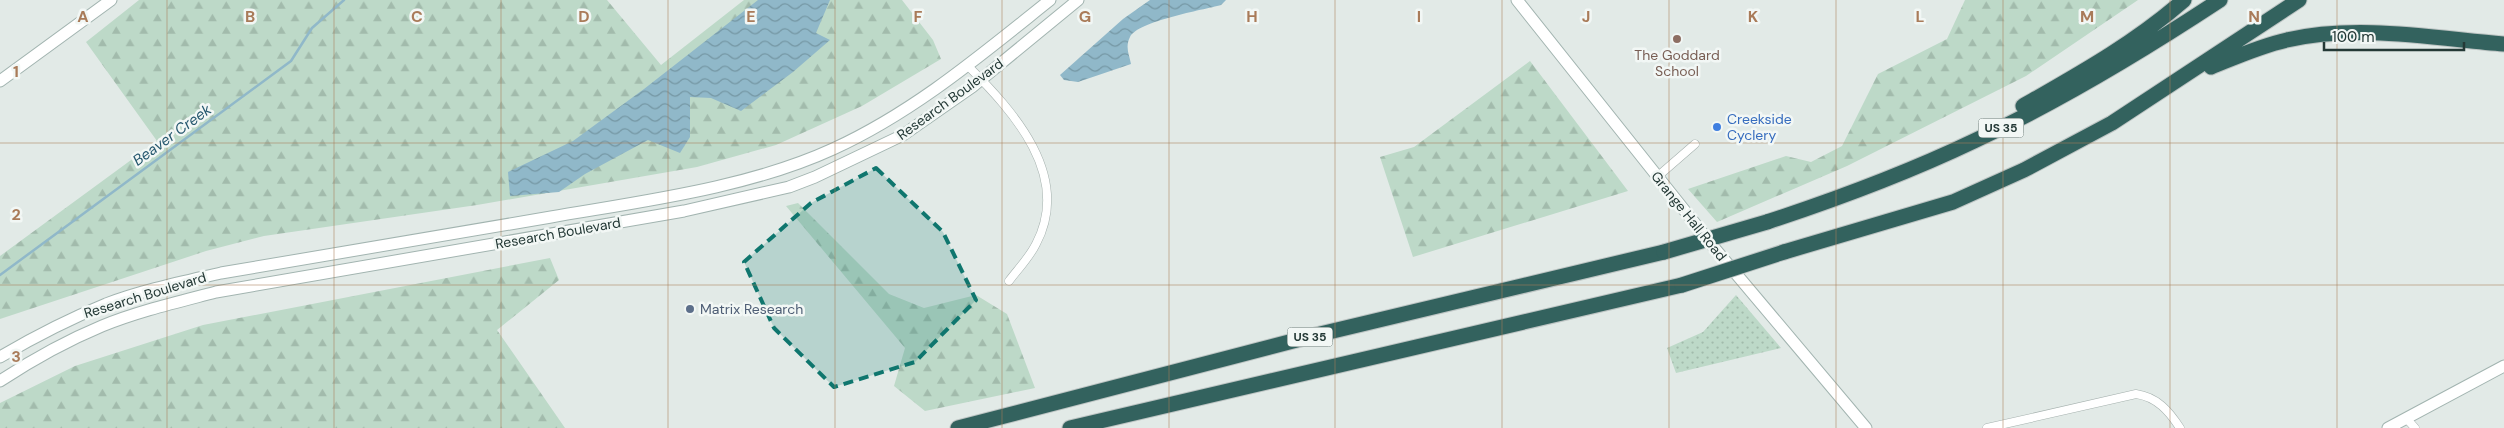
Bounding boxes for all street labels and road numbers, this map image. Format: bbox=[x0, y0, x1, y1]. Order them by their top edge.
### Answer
street label: Research Boulevard bbox=[893, 54, 1007, 144]
road number: US 35 bbox=[1978, 119, 2024, 138]
street label: Grange Hall Road bbox=[1647, 167, 1731, 265]
street label: Research Boulevard bbox=[494, 213, 622, 253]
street label: Research Boulevard bbox=[82, 268, 208, 322]
road number: US 35 bbox=[1288, 328, 1332, 347]

